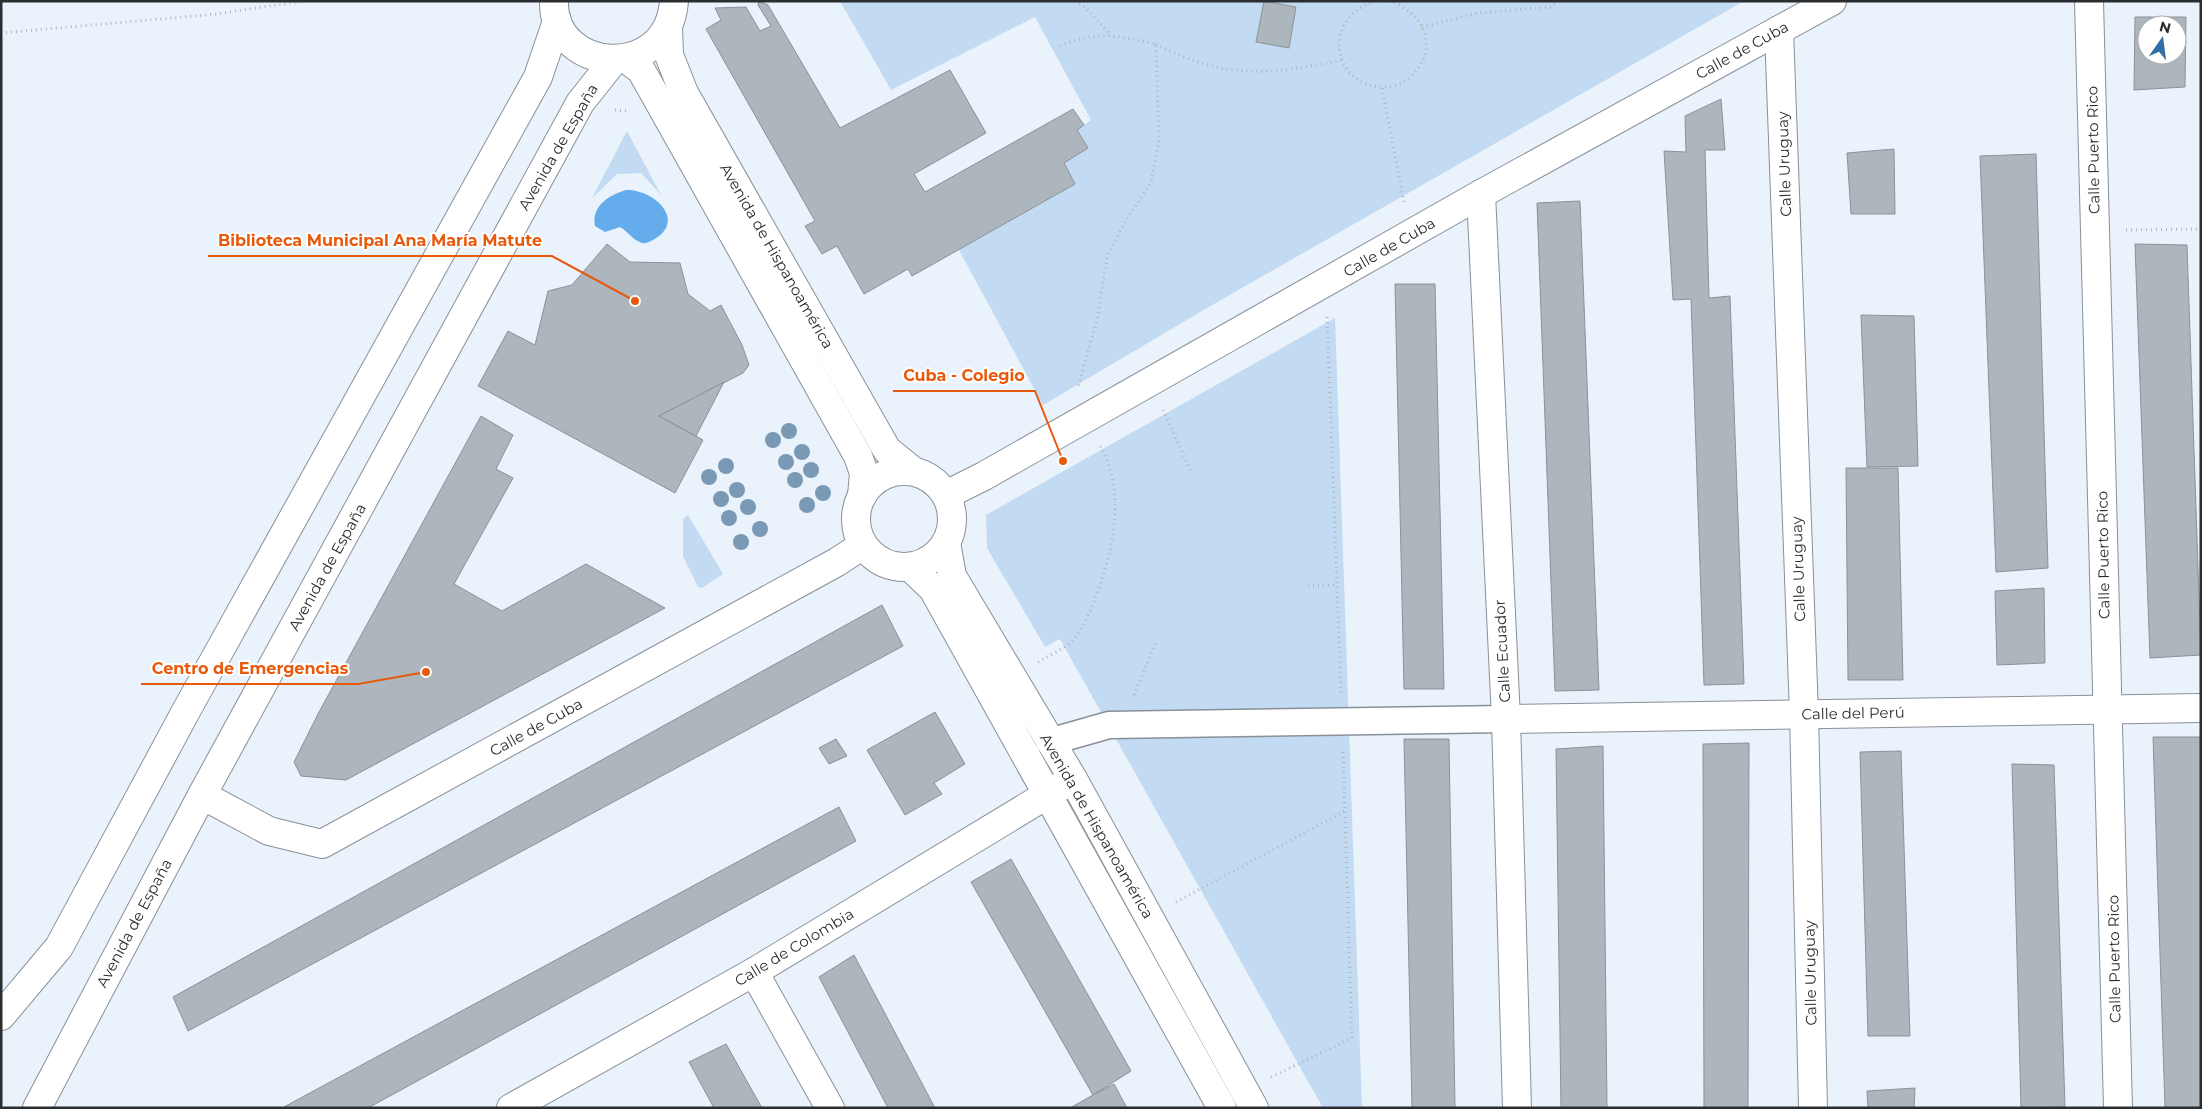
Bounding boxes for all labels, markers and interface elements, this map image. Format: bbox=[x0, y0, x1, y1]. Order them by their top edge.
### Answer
north arrow bbox=[2137, 15, 2187, 65]
street label: Calle de Cuba bbox=[1692, 17, 1792, 83]
text: N bbox=[2157, 17, 2173, 37]
street label: Avenida de España bbox=[514, 80, 602, 214]
street label: Calle Puerto Rico bbox=[2082, 86, 2104, 214]
street label: Calle Uruguay bbox=[1773, 110, 1795, 217]
street label: Avenida de Hispanoamérica bbox=[716, 160, 838, 352]
street label: Calle de Cuba bbox=[1340, 213, 1438, 281]
callout: Biblioteca Municipal Ana María Matute bbox=[208, 225, 552, 256]
text: Biblioteca Municipal Ana María Matute bbox=[218, 231, 542, 250]
callout: Cuba - Colegio bbox=[893, 360, 1035, 391]
text: Cuba - Colegio bbox=[903, 366, 1025, 385]
street label: Calle Puerto Rico bbox=[2092, 491, 2114, 619]
street label: Avenida de España bbox=[284, 500, 370, 634]
street label: Calle Uruguay bbox=[1787, 515, 1809, 622]
street label: Calle Ecuador bbox=[1490, 599, 1514, 703]
callout: Centro de Emergencias bbox=[141, 653, 358, 684]
text: Centro de Emergencias bbox=[152, 659, 349, 678]
street label: Calle de Cuba bbox=[486, 694, 586, 760]
street label: Calle del Perú bbox=[1801, 703, 1905, 723]
street label: Avenida de Hispanoamérica bbox=[1036, 730, 1158, 922]
street label: Avenida de España bbox=[92, 855, 176, 991]
street label: Calle Puerto Rico bbox=[2103, 895, 2125, 1023]
street label: Calle de Colombia bbox=[731, 904, 857, 990]
street label: Calle Uruguay bbox=[1800, 919, 1820, 1026]

